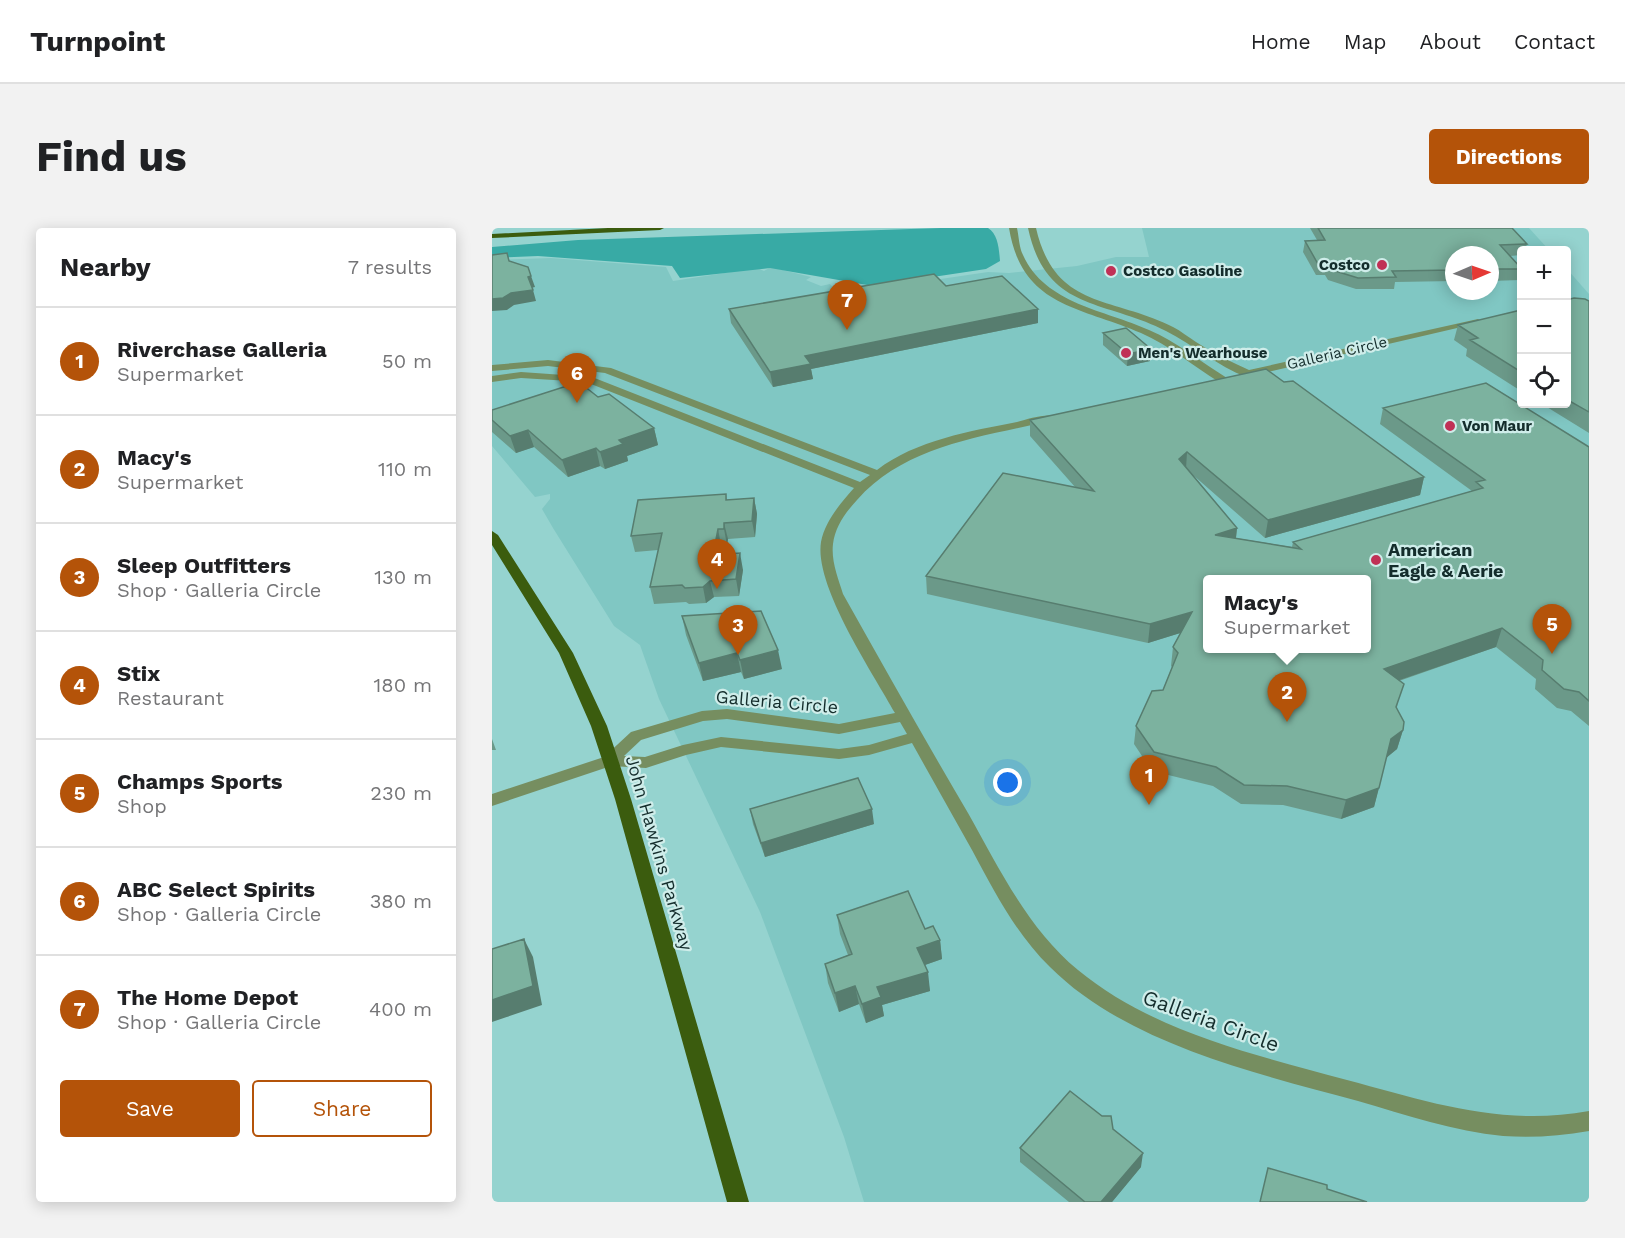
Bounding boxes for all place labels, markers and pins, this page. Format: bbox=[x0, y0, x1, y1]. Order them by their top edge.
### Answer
place label: Costco bbox=[1319, 256, 1370, 274]
marker: Costco bbox=[1375, 258, 1389, 272]
place label: Costco Gasoline bbox=[1123, 262, 1243, 280]
marker: Costco Gasoline bbox=[1104, 264, 1118, 278]
pin: 7 bbox=[828, 280, 866, 330]
place label: Men's Wearhouse bbox=[1138, 344, 1268, 362]
marker: Men's Wearhouse bbox=[1119, 346, 1133, 360]
pin: 6 bbox=[558, 354, 596, 403]
place label: Von Maur bbox=[1462, 417, 1533, 435]
marker: Von Maur bbox=[1443, 419, 1457, 433]
place label: American Eagle & Aerie bbox=[1388, 539, 1504, 581]
pin: 4 bbox=[698, 540, 736, 589]
marker: American Eagle & Aerie bbox=[1369, 553, 1383, 567]
pin: 5 bbox=[1532, 604, 1572, 654]
pin: 3 bbox=[718, 606, 758, 655]
pin: 2 bbox=[1268, 672, 1306, 722]
pin: 1 bbox=[1130, 756, 1168, 805]

